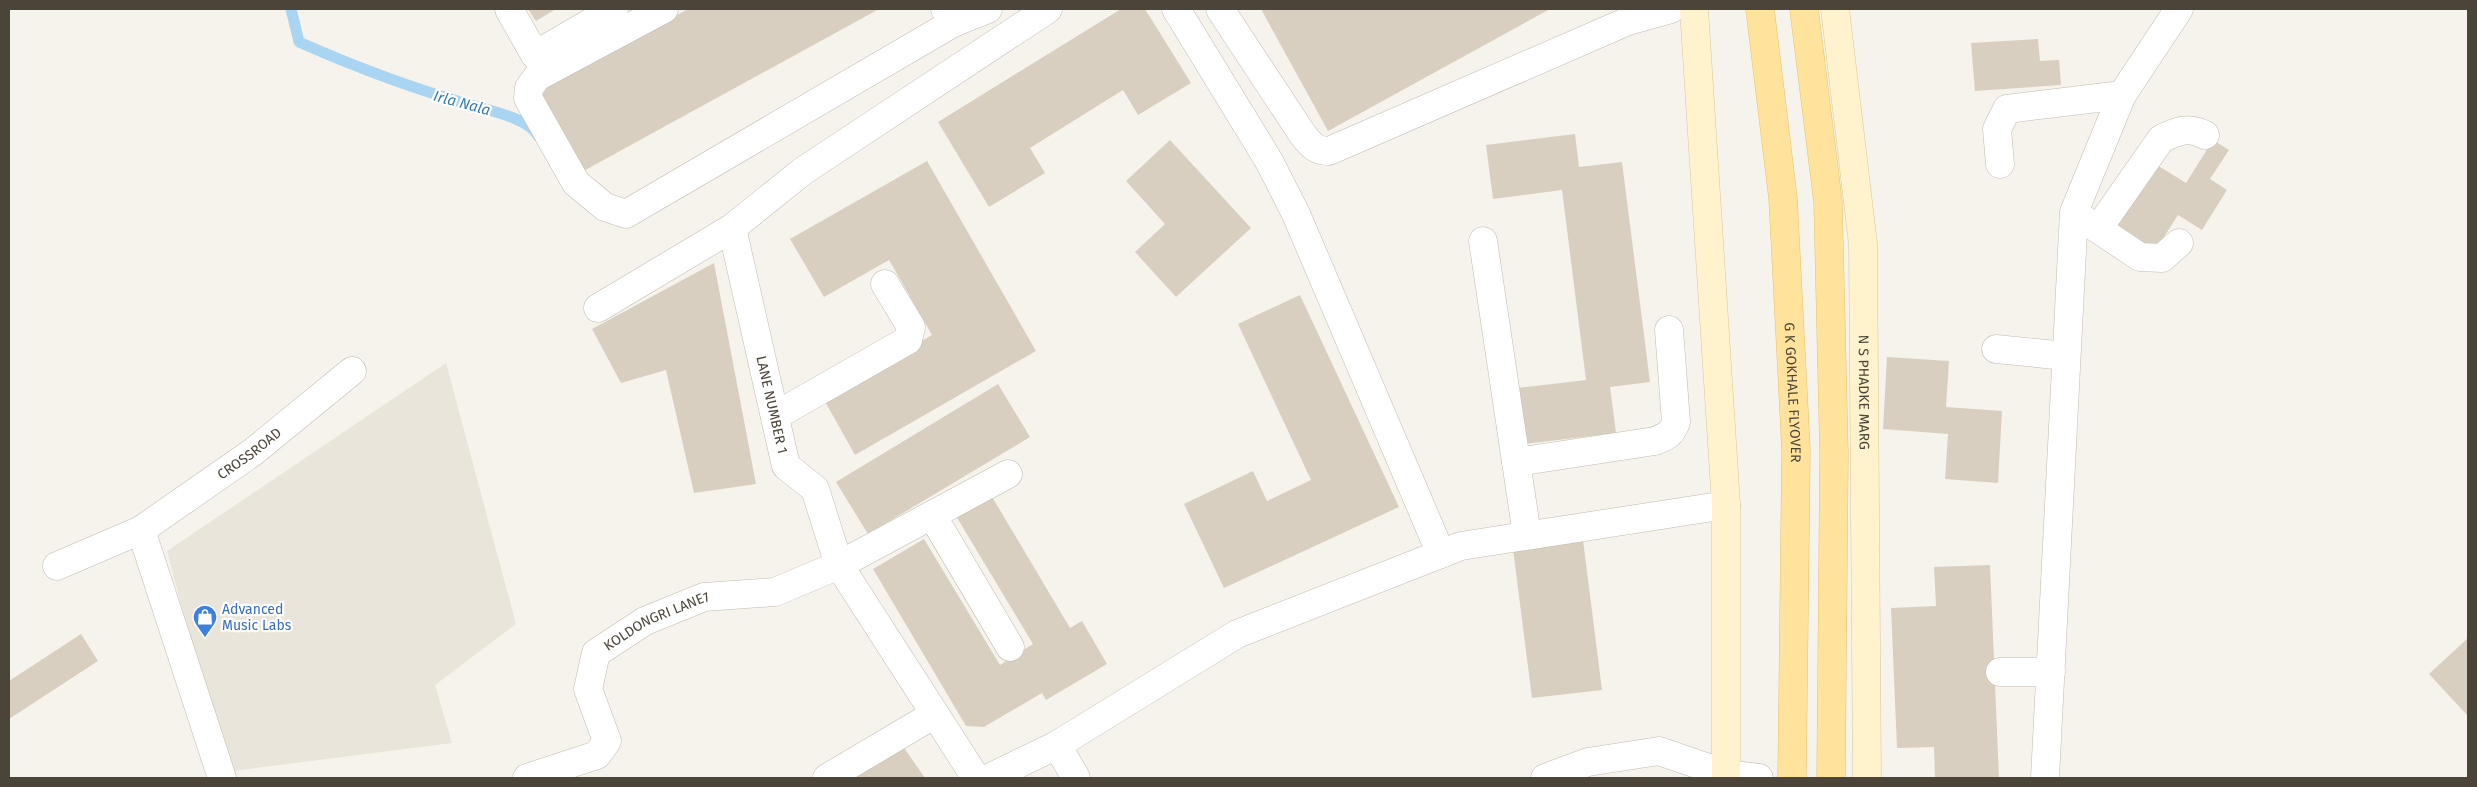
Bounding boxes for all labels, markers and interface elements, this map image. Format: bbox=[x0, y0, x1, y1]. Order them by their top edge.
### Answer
water label: Irla Nala bbox=[432, 87, 492, 119]
street label: G K GOKHALE FLYOVER bbox=[1781, 322, 1805, 463]
street label: N S PHADKE MARG bbox=[1855, 335, 1873, 450]
street label: LANE NUMBER 1 bbox=[753, 354, 791, 455]
street label: CROSSROAD bbox=[214, 424, 285, 483]
street label: KOLDONGRI LANE1 bbox=[600, 588, 709, 654]
place label: Advanced Music Labs bbox=[222, 601, 292, 634]
shop icon: Advanced Music Labs bbox=[192, 604, 218, 638]

